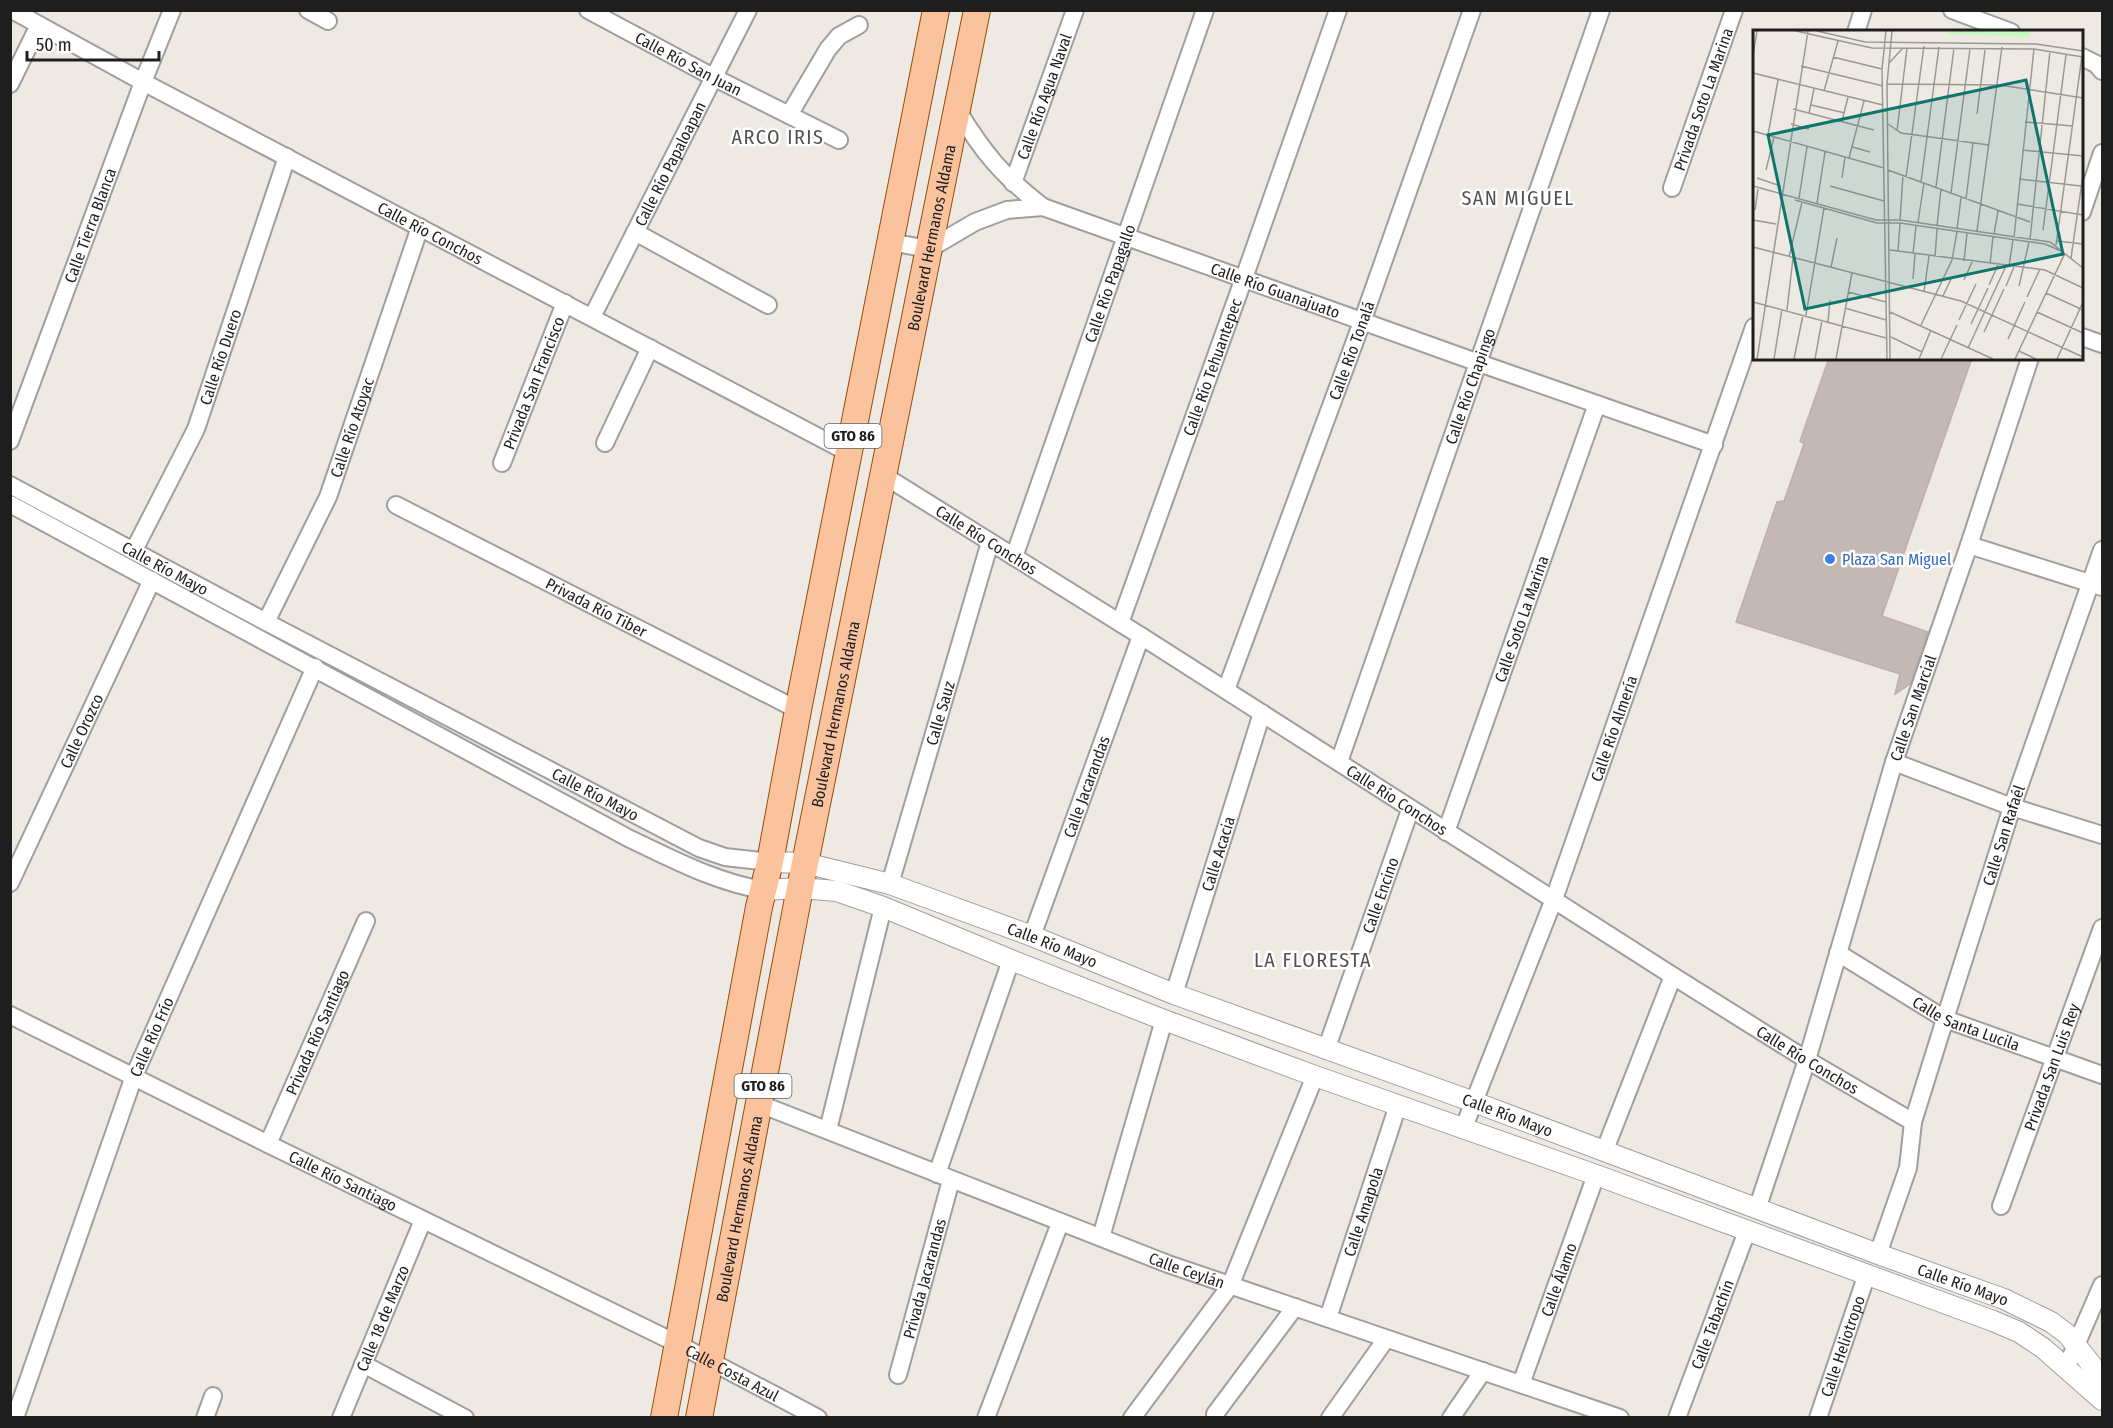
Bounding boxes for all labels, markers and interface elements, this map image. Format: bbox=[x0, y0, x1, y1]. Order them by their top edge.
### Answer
scale bar bbox=[27, 24, 159, 62]
street label: Privada Soto La Marina bbox=[1670, 25, 1737, 173]
street label: Calle Río San Juan bbox=[632, 28, 745, 100]
inset map bbox=[1753, 30, 2083, 360]
street label: Calle Río Agua Naval bbox=[1013, 31, 1076, 162]
text: 50 m bbox=[36, 34, 72, 56]
street label: Calle Río Papaloapan bbox=[631, 98, 710, 229]
district label: ARCO IRIS bbox=[731, 125, 825, 149]
street label: Boulevard Hermanos Aldama bbox=[904, 143, 960, 333]
street label: Calle Tierra Blanca bbox=[60, 165, 120, 286]
district label: SAN MIGUEL bbox=[1461, 186, 1575, 210]
street label: Calle Río Conchos bbox=[374, 198, 486, 269]
street label: Calle Río Papagallo bbox=[1081, 222, 1139, 345]
street label: Calle Río Guanajuato bbox=[1208, 259, 1342, 322]
street label: Calle Río Tehuantepec bbox=[1179, 296, 1246, 438]
street label: Calle Río Tonalá bbox=[1325, 299, 1379, 403]
street label: Calle Río Duero bbox=[196, 307, 245, 407]
street label: Privada San Francisco bbox=[499, 314, 569, 452]
street label: Calle Río Chapingo bbox=[1441, 326, 1499, 447]
street label: Calle Río Atoyac bbox=[326, 375, 378, 480]
road number: GTO 86 bbox=[824, 424, 882, 448]
street label: Calle Río Conchos bbox=[932, 501, 1041, 579]
street label: Calle Río Mayo bbox=[118, 538, 211, 599]
place label: Plaza San Miguel bbox=[1842, 550, 1951, 569]
marker: Plaza San Miguel bbox=[1823, 552, 1837, 566]
street label: Calle Soto La Marina bbox=[1491, 553, 1553, 685]
street label: Privada Río Tiber bbox=[542, 574, 650, 642]
street label: Boulevard Hermanos Aldama bbox=[807, 619, 864, 809]
street label: Calle San Marcial bbox=[1886, 652, 1940, 763]
street label: Calle Río Almería bbox=[1587, 673, 1642, 784]
street label: Calle Sauz bbox=[922, 679, 959, 748]
street label: Calle Orozco bbox=[56, 691, 107, 772]
street label: Calle Jacarandas bbox=[1060, 733, 1114, 840]
street label: Calle Río Conchos bbox=[1343, 761, 1451, 839]
street label: Calle Río Mayo bbox=[549, 764, 642, 825]
street label: Calle San Rafaél bbox=[1979, 783, 2029, 888]
street label: Calle Acacia bbox=[1198, 814, 1239, 894]
street label: Calle Encino bbox=[1359, 855, 1403, 936]
street label: Calle Río Mayo bbox=[1005, 919, 1100, 972]
district label: LA FLORESTA bbox=[1254, 948, 1372, 972]
street label: Privada Río Santiago bbox=[282, 967, 353, 1098]
street label: Calle Santa Lucila bbox=[1909, 992, 2022, 1055]
street label: Calle Río Frío bbox=[126, 994, 178, 1080]
street label: Privada San Luis Rey bbox=[2020, 1000, 2084, 1133]
street label: Calle Río Conchos bbox=[1753, 1022, 1862, 1098]
road number: GTO 86 bbox=[734, 1074, 792, 1098]
street label: Calle Río Mayo bbox=[1460, 1090, 1555, 1141]
street label: Boulevard Hermanos Aldama bbox=[712, 1114, 766, 1304]
street label: Calle Río Santiago bbox=[286, 1147, 400, 1215]
street label: Calle Amapola bbox=[1340, 1164, 1387, 1259]
street label: Privada Jacarandas bbox=[899, 1216, 950, 1341]
street label: Calle Álamo bbox=[1537, 1240, 1581, 1319]
street label: Calle Ceylán bbox=[1146, 1248, 1227, 1293]
street label: Calle Río Mayo bbox=[1915, 1260, 2011, 1310]
street label: Calle 18 de Marzo bbox=[352, 1262, 413, 1374]
street label: Calle Tabachín bbox=[1687, 1277, 1738, 1372]
street label: Calle Heliotropo bbox=[1817, 1293, 1869, 1399]
street label: Calle Costa Azul bbox=[682, 1341, 782, 1406]

